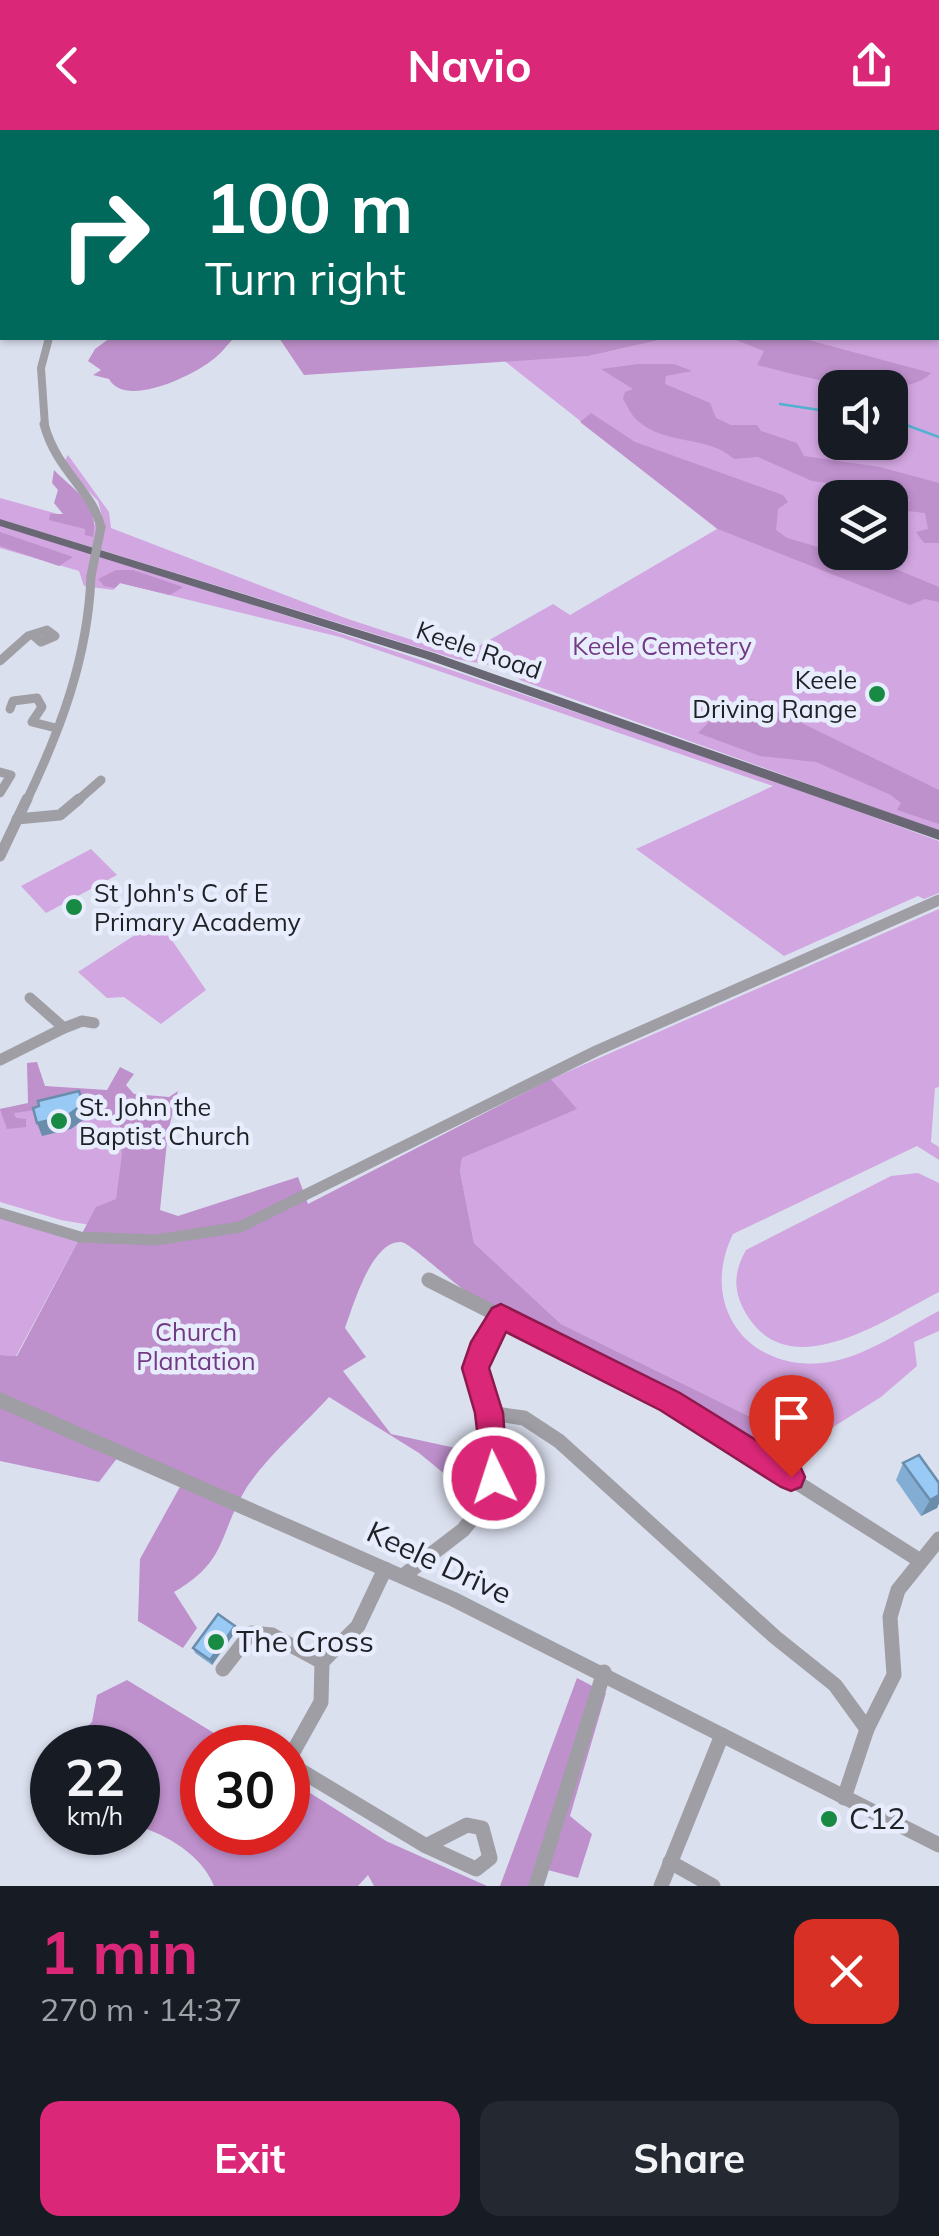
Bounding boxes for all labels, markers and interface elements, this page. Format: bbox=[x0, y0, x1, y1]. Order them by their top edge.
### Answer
text: Navio bbox=[407, 37, 532, 93]
icon: back bbox=[40, 38, 95, 93]
icon: share bbox=[844, 38, 899, 93]
text: 100 m bbox=[205, 163, 413, 251]
icon: right bbox=[40, 170, 170, 300]
text: Turn right bbox=[205, 250, 406, 306]
map controls bbox=[818, 370, 908, 570]
button: sound bbox=[818, 370, 908, 460]
button: layers bbox=[818, 480, 908, 570]
street label: Keele Road bbox=[413, 614, 546, 685]
park label: Keele Cemetery bbox=[572, 630, 752, 661]
place label: Keele Driving Range bbox=[692, 664, 857, 724]
marker: Keele Driving Range bbox=[866, 683, 888, 705]
place label: St John's C of E Primary Academy bbox=[94, 877, 301, 937]
marker: St John's C of E Primary Academy bbox=[63, 896, 85, 918]
place label: St. John the Baptist Church bbox=[79, 1091, 250, 1151]
marker: St. John the Baptist Church bbox=[48, 1110, 70, 1132]
park label: Church Plantation bbox=[136, 1316, 256, 1376]
pin bbox=[749, 1375, 834, 1478]
icon: arrive bbox=[764, 1390, 819, 1445]
position arrow bbox=[442, 1426, 546, 1530]
street label: Keele Drive bbox=[361, 1512, 518, 1612]
place label: The Cross bbox=[236, 1622, 374, 1660]
marker: The Cross bbox=[205, 1631, 227, 1653]
speed limit sign: 30 bbox=[180, 1725, 310, 1855]
text: 22 bbox=[65, 1746, 125, 1809]
place label: C12 bbox=[849, 1799, 906, 1837]
text: km/h bbox=[67, 1800, 123, 1831]
marker: C12 bbox=[818, 1808, 840, 1830]
text: 1 min bbox=[40, 1914, 198, 1989]
button: close bbox=[794, 1919, 899, 2024]
text: 270 m · 14:37 bbox=[40, 1989, 242, 2029]
button: Exit bbox=[40, 2101, 460, 2216]
button: Share bbox=[480, 2101, 899, 2216]

